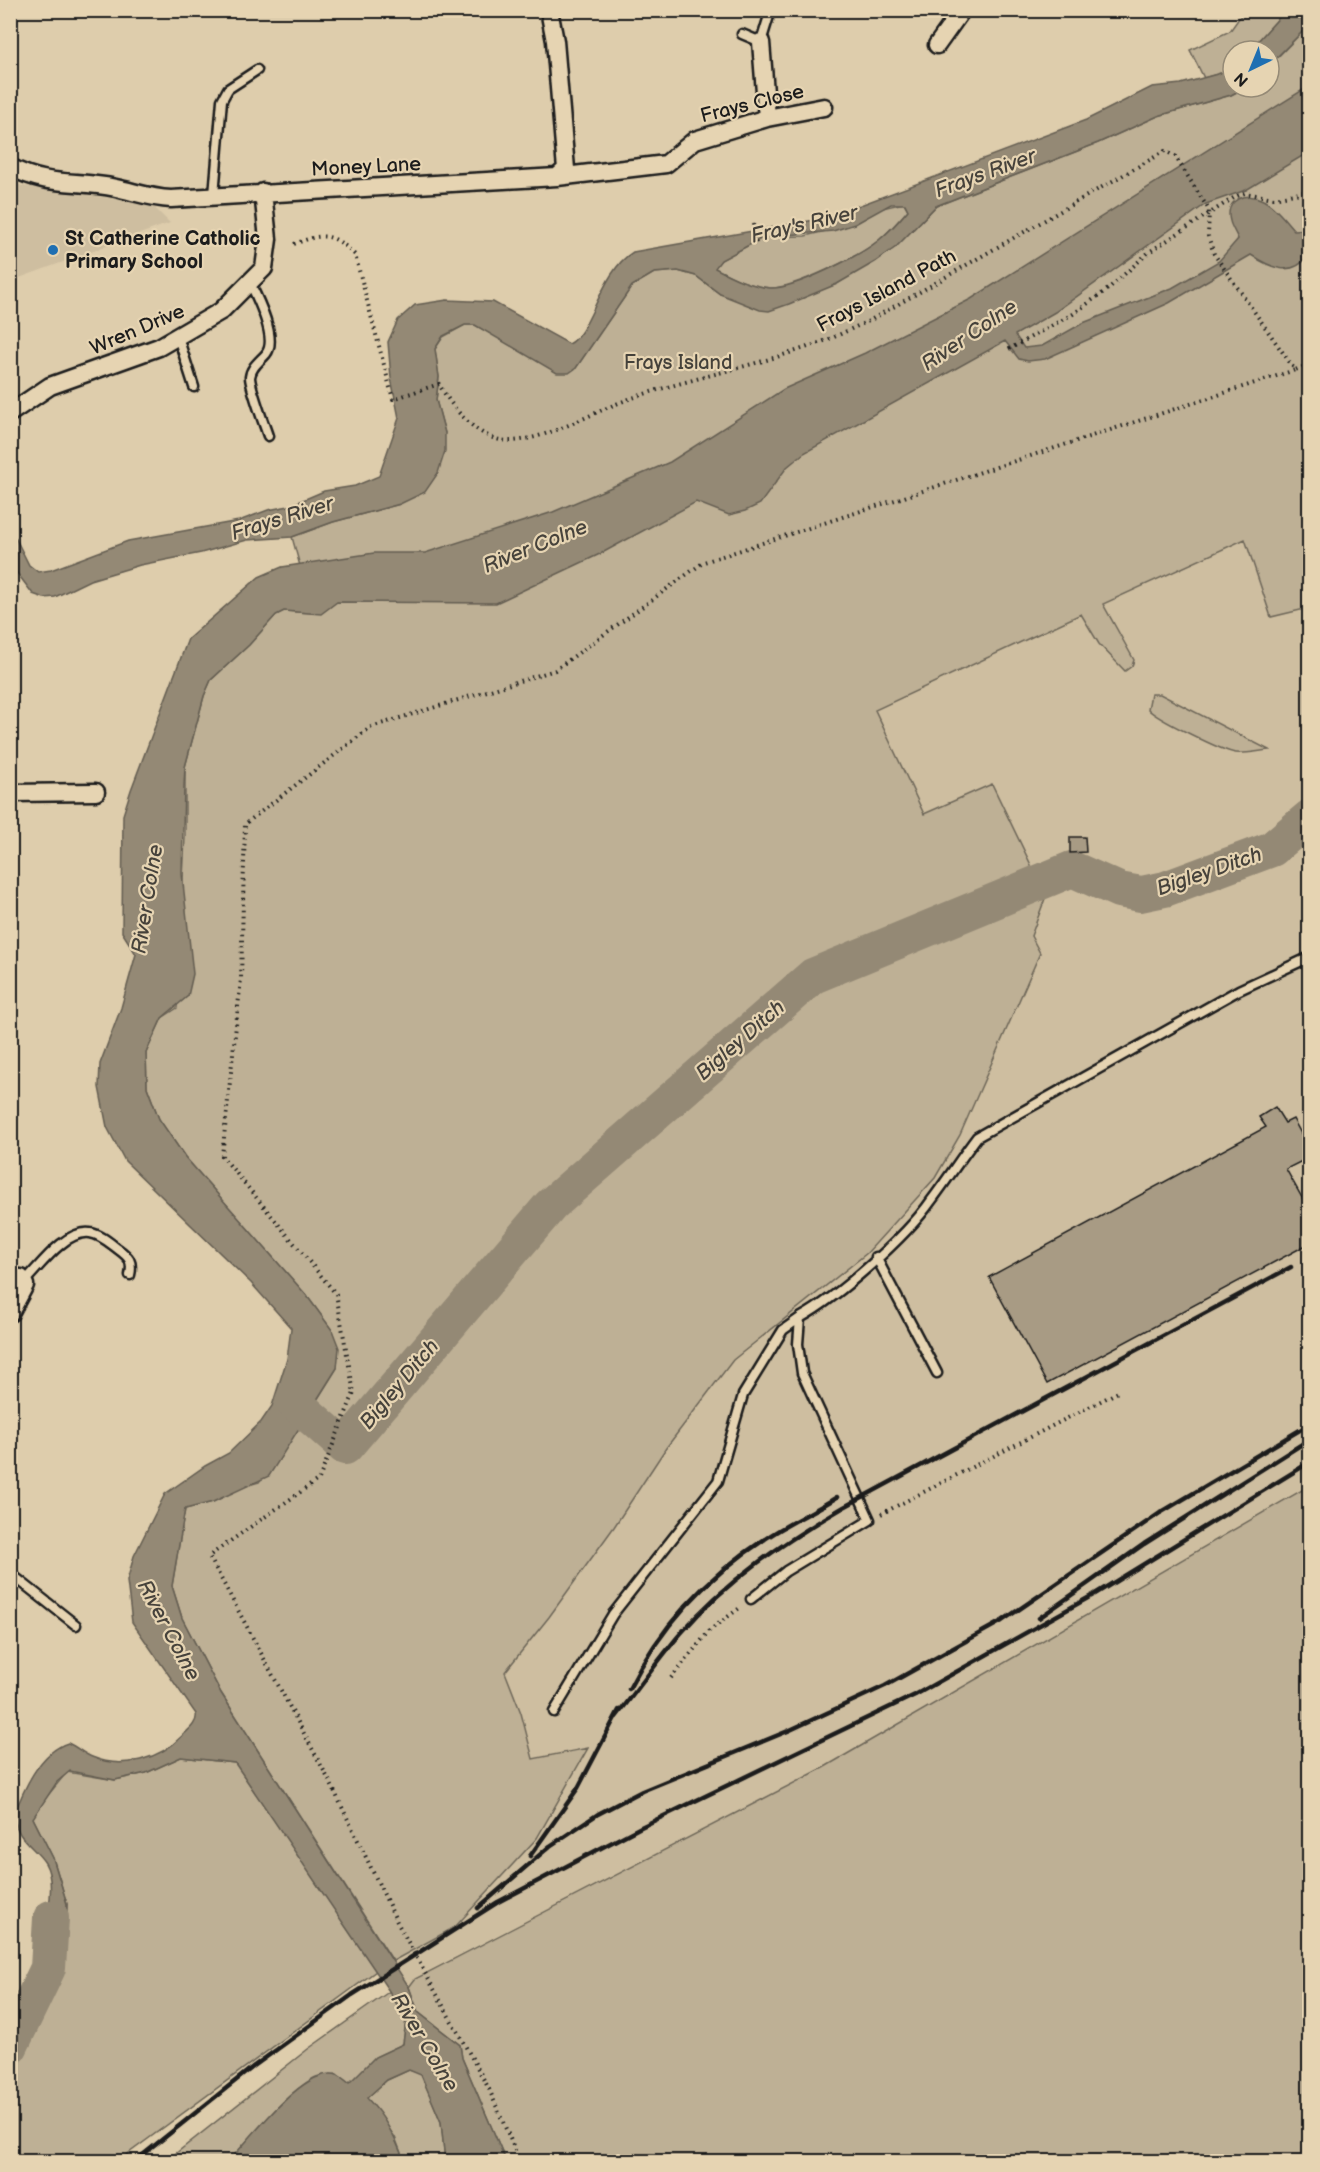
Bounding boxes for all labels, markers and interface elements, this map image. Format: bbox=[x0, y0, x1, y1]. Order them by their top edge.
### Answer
north arrow bbox=[1221, 39, 1281, 99]
text: N bbox=[1231, 68, 1253, 90]
street label: Frays Close bbox=[698, 79, 807, 128]
water label: Frays River bbox=[931, 143, 1040, 203]
street label: Money Lane bbox=[310, 152, 422, 182]
water label: Fray's River bbox=[748, 200, 861, 249]
place label: St Catherine Catholic Primary School bbox=[65, 227, 261, 274]
marker: St Catherine Catholic Primary School bbox=[46, 243, 60, 257]
street label: Frays Island Path bbox=[813, 244, 960, 338]
water label: River Colne bbox=[917, 294, 1022, 377]
street label: Wren Drive bbox=[86, 299, 189, 361]
park label: Frays Island bbox=[624, 351, 732, 375]
water label: Frays River bbox=[228, 491, 338, 546]
water label: River Colne bbox=[479, 514, 591, 579]
water label: Bigley Ditch bbox=[1153, 842, 1266, 901]
water label: River Colne bbox=[127, 843, 168, 956]
water label: Bigley Ditch bbox=[691, 995, 790, 1086]
water label: Bigley Ditch bbox=[355, 1334, 445, 1434]
water label: River Colne bbox=[132, 1576, 206, 1685]
water label: River Colne bbox=[385, 1989, 464, 2096]

